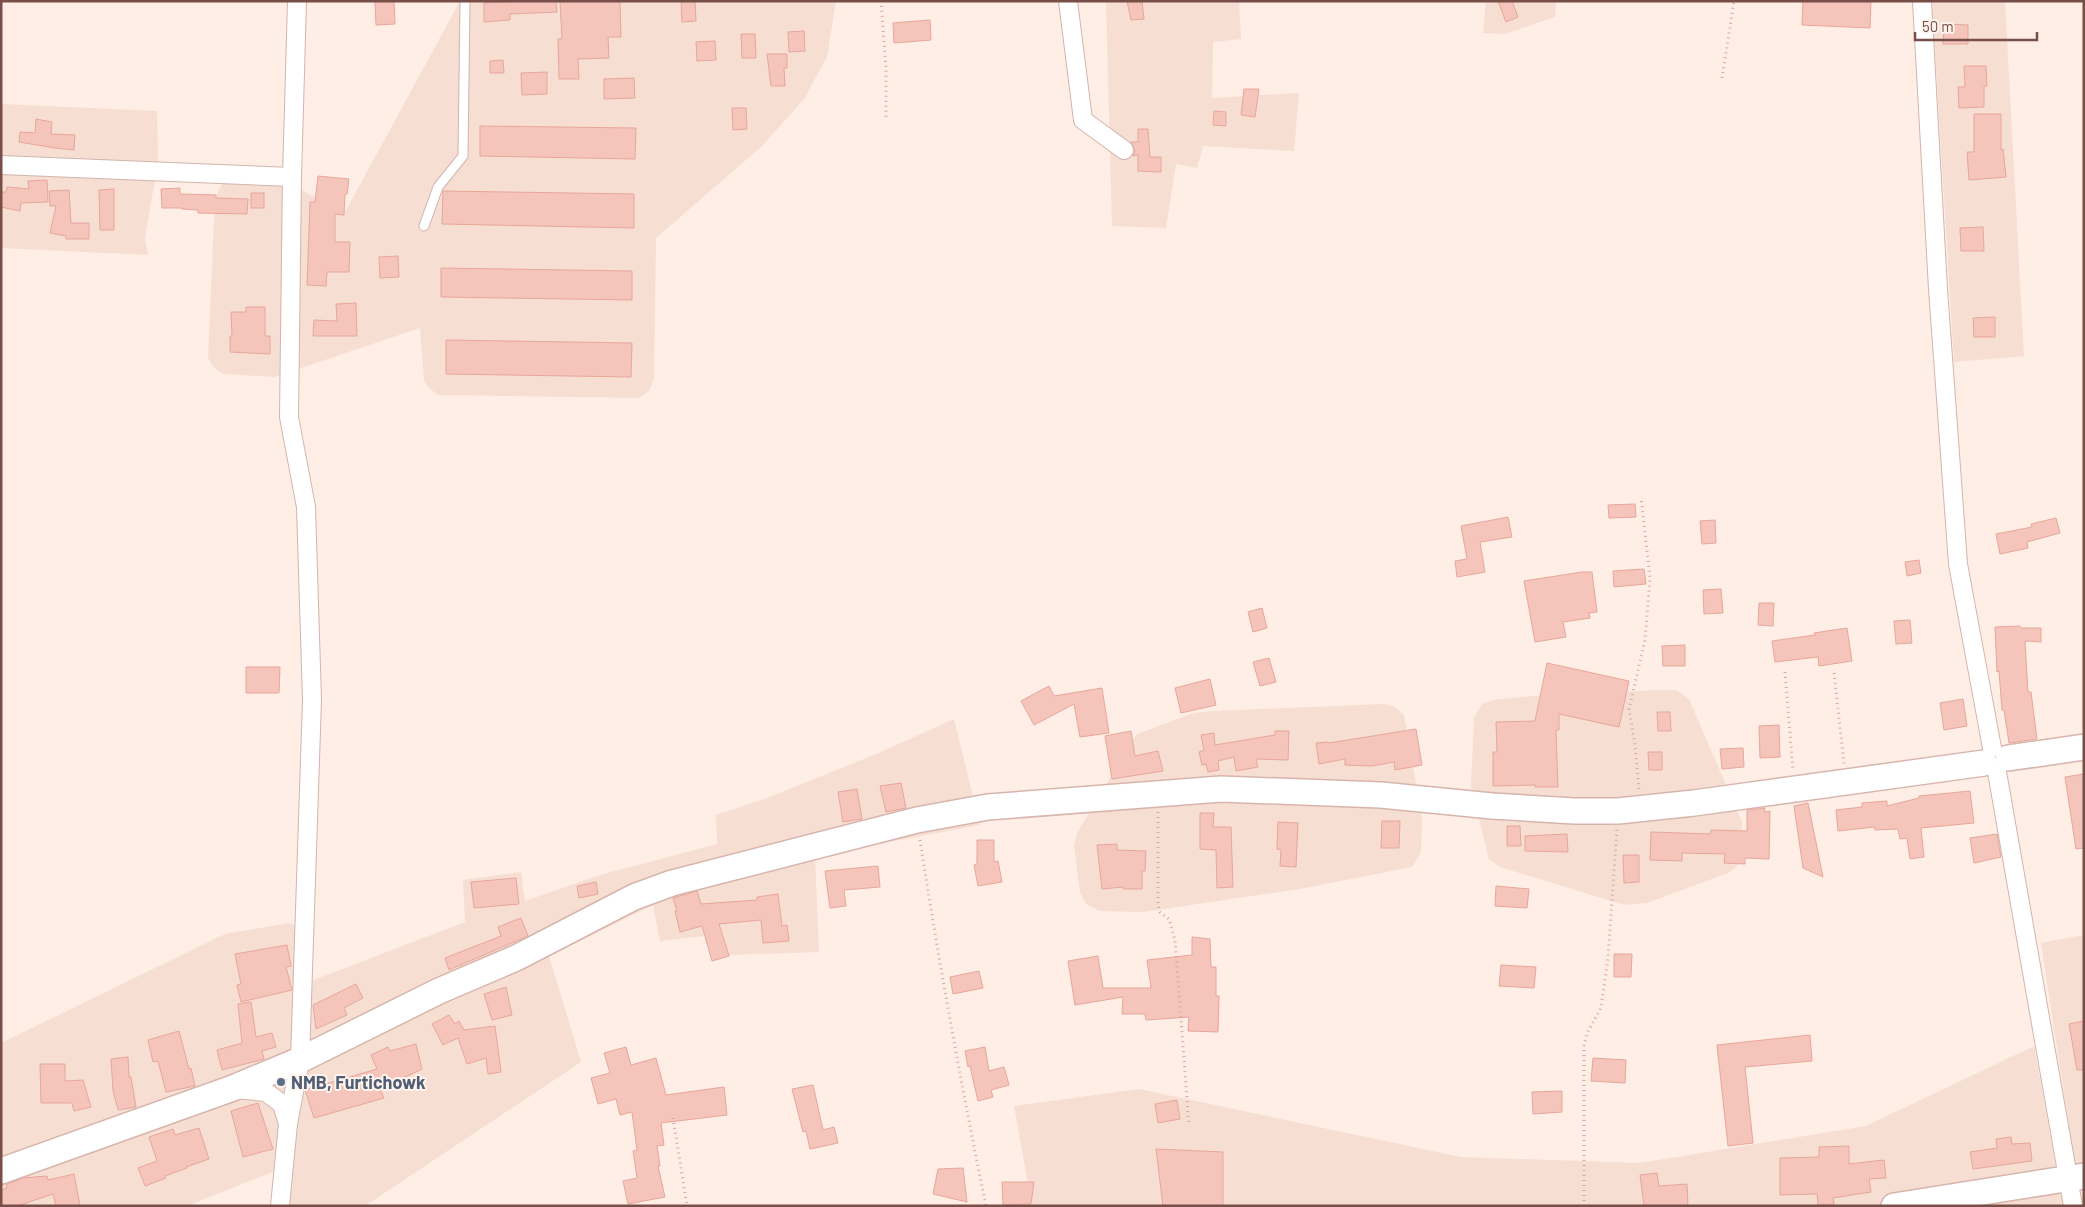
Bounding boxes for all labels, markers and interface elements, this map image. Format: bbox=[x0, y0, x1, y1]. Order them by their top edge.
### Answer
scale bar bbox=[1915, 10, 2038, 42]
text: 50 m bbox=[1922, 17, 1954, 35]
place label: NMB, Furtichowk bbox=[291, 1071, 426, 1093]
marker: NMB, Furtichowk bbox=[275, 1076, 287, 1088]

